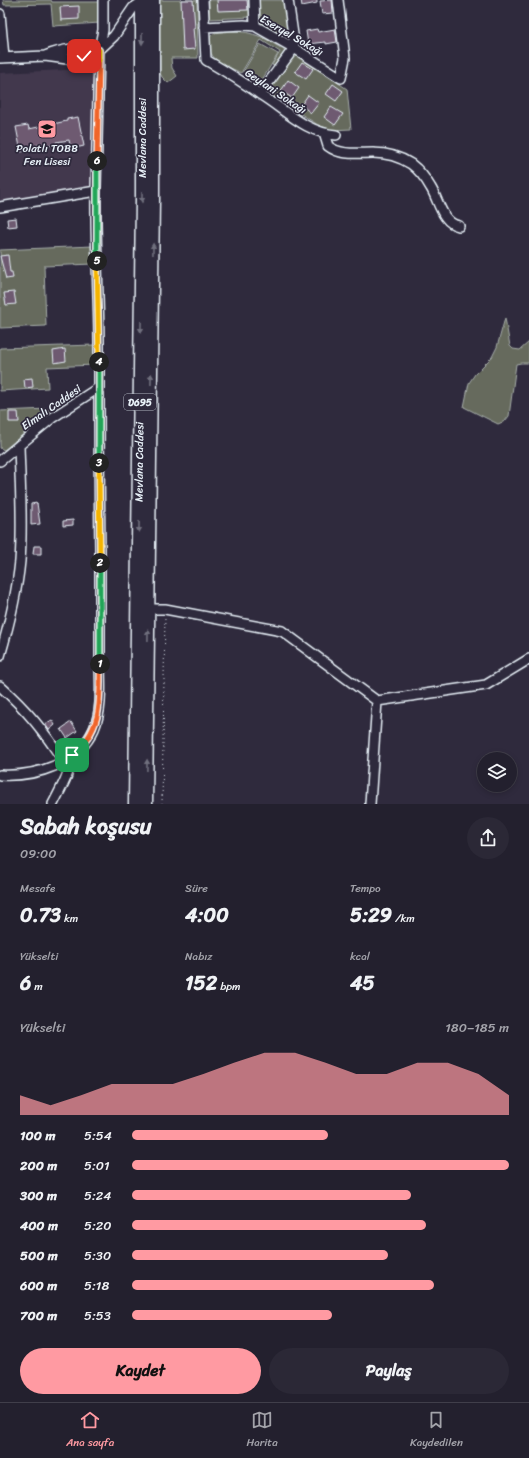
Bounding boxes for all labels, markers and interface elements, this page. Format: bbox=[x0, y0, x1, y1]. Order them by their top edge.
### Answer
street label: Eseryel Sokağı bbox=[256, 9, 327, 61]
one-way arrow bbox=[139, 33, 145, 46]
pin bbox=[67, 39, 101, 73]
icon: check bbox=[73, 45, 95, 67]
street label: Geylani Sokağı bbox=[241, 64, 311, 119]
street label: Mevlana Caddesi bbox=[133, 97, 152, 178]
school or university icon: Polatlı TOBB Fen Lisesi bbox=[36, 118, 58, 140]
place label: Polatlı TOBB Fen Lisesi bbox=[16, 139, 78, 171]
pin: 6 bbox=[87, 151, 107, 171]
text: 6 bbox=[94, 151, 100, 170]
one-way arrow bbox=[139, 191, 145, 204]
one-way arrow bbox=[149, 243, 156, 255]
pin: 5 bbox=[87, 251, 107, 271]
text: 5 bbox=[94, 251, 100, 270]
one-way arrow bbox=[138, 321, 144, 334]
pin: 4 bbox=[89, 352, 109, 372]
text: 4 bbox=[96, 352, 102, 371]
one-way arrow bbox=[148, 372, 154, 385]
street label: Elmalı Caddesi bbox=[17, 379, 86, 435]
road number: D695 bbox=[124, 394, 156, 410]
street label: Mevlana Caddesi bbox=[129, 421, 149, 502]
pin: 3 bbox=[89, 453, 109, 473]
text: 3 bbox=[96, 453, 102, 472]
one-way arrow bbox=[136, 521, 142, 534]
pin: 2 bbox=[90, 553, 110, 573]
text: 2 bbox=[97, 553, 103, 572]
one-way arrow bbox=[145, 628, 151, 641]
pin: 1 bbox=[90, 654, 110, 674]
text: 1 bbox=[98, 654, 102, 673]
pin bbox=[55, 738, 89, 772]
icon: arrive bbox=[61, 744, 83, 766]
map controls bbox=[477, 752, 517, 792]
button: layers bbox=[477, 752, 517, 792]
one-way arrow bbox=[144, 758, 150, 771]
text: Sabah koşusu bbox=[20, 807, 152, 846]
button: share bbox=[467, 817, 509, 859]
text: 09:00 bbox=[20, 842, 57, 865]
text: Mesafe bbox=[20, 879, 55, 898]
text: Süre bbox=[185, 879, 208, 898]
text: Tempo bbox=[350, 879, 381, 898]
text: 0.73 bbox=[20, 898, 61, 933]
text: 4:00 bbox=[185, 898, 229, 933]
text: 5:29 bbox=[350, 898, 392, 933]
text: km bbox=[61, 909, 78, 928]
text: /km bbox=[392, 909, 415, 928]
text: Yükselti bbox=[20, 947, 58, 966]
text: Nabız bbox=[185, 947, 212, 966]
text: kcal bbox=[350, 947, 370, 966]
text: 6 bbox=[20, 966, 31, 1001]
text: 152 bbox=[185, 966, 217, 1001]
text: 45 bbox=[350, 966, 375, 1001]
text: m bbox=[31, 977, 43, 996]
text: bpm bbox=[217, 977, 241, 996]
text: Yükselti bbox=[20, 1016, 65, 1039]
text: 180–185 m bbox=[445, 1016, 509, 1039]
text: 100 m bbox=[20, 1124, 55, 1147]
text: 5:54 bbox=[84, 1124, 112, 1147]
text: 200 m bbox=[20, 1154, 57, 1177]
text: 5:01 bbox=[84, 1154, 110, 1177]
text: 300 m bbox=[20, 1184, 57, 1207]
text: 5:24 bbox=[84, 1184, 112, 1207]
text: 400 m bbox=[20, 1214, 58, 1237]
text: 5:20 bbox=[84, 1214, 112, 1237]
text: 500 m bbox=[20, 1244, 58, 1267]
text: 5:30 bbox=[84, 1244, 111, 1267]
text: 600 m bbox=[20, 1274, 57, 1297]
text: 5:18 bbox=[84, 1274, 109, 1297]
text: 700 m bbox=[20, 1304, 57, 1327]
text: 5:53 bbox=[84, 1304, 111, 1327]
button: Kaydet bbox=[20, 1348, 261, 1394]
button: Paylaş bbox=[269, 1348, 509, 1394]
tab: Ana sayfa bbox=[66, 1409, 114, 1452]
tab: Harita bbox=[247, 1409, 278, 1452]
tab: Kaydedilen bbox=[410, 1409, 463, 1452]

